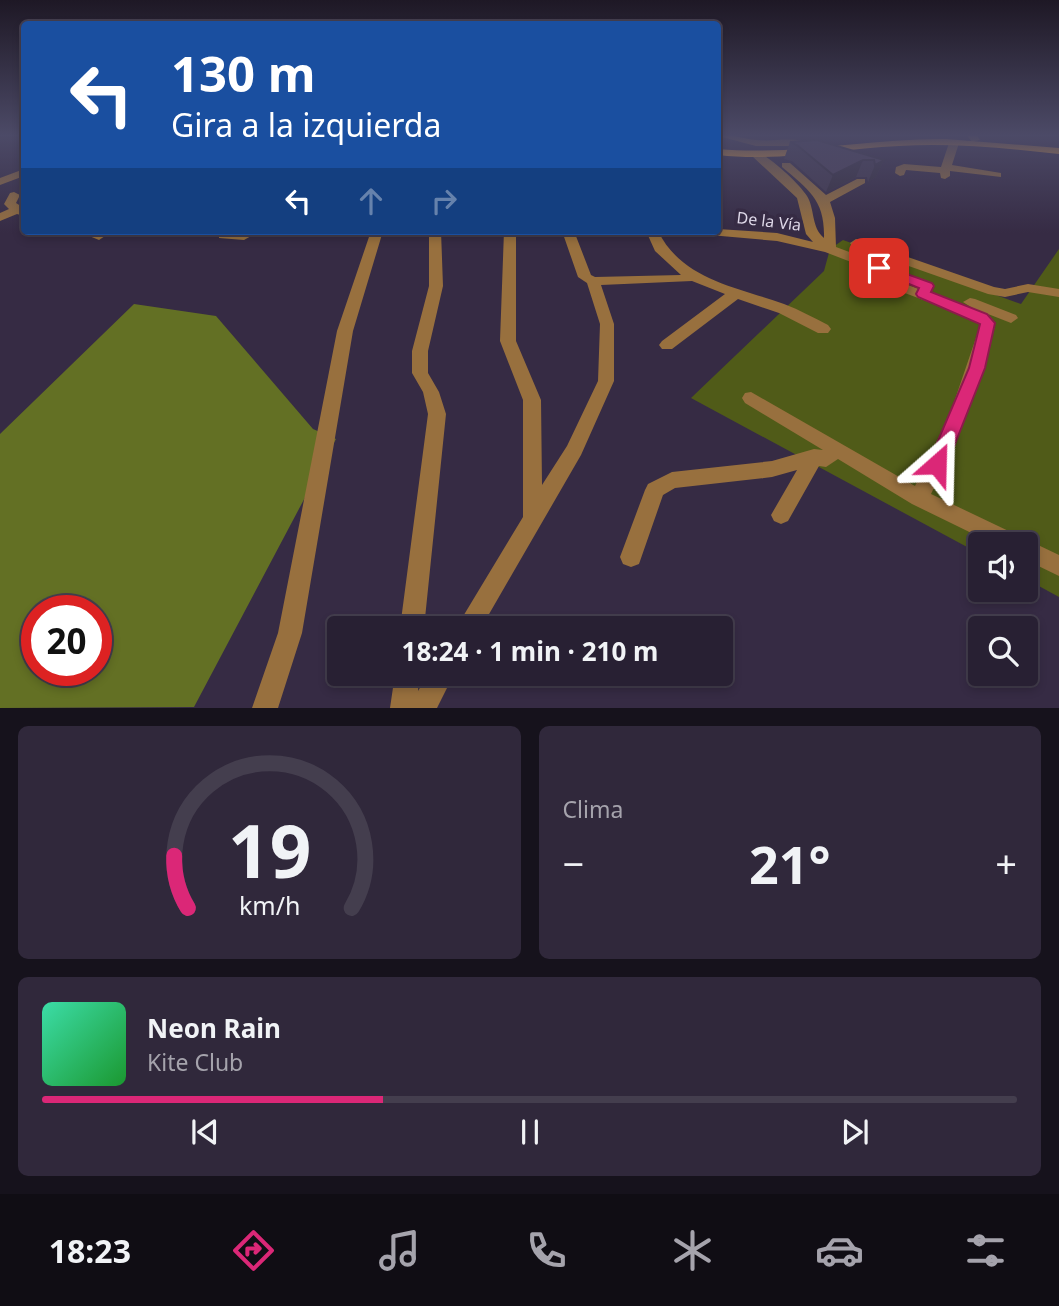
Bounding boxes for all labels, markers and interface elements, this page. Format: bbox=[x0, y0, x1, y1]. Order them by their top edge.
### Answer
text: 130 m bbox=[171, 40, 316, 106]
icon: left bbox=[56, 49, 147, 140]
text: Gira a la izquierda bbox=[171, 103, 441, 146]
icon: left bbox=[279, 182, 317, 220]
icon: ahead bbox=[352, 182, 390, 220]
icon: right bbox=[425, 182, 463, 220]
street label: De la Vía bbox=[735, 206, 803, 236]
pin bbox=[849, 238, 909, 298]
icon: arrive bbox=[860, 249, 898, 287]
position arrow bbox=[900, 427, 974, 501]
map controls bbox=[968, 532, 1038, 686]
button: sound bbox=[968, 532, 1038, 602]
speed limit sign: 20 bbox=[21, 595, 112, 686]
button: search bbox=[968, 616, 1038, 686]
text: 18:24 · 1 min · 210 m bbox=[402, 633, 658, 669]
text: Clima bbox=[563, 793, 623, 825]
text: 19 bbox=[228, 801, 311, 900]
text: 21° bbox=[749, 828, 831, 899]
text: − bbox=[563, 837, 584, 889]
text: + bbox=[995, 837, 1017, 889]
text: km/h bbox=[238, 888, 300, 922]
text: Neon Rain bbox=[147, 1010, 281, 1046]
text: Kite Club bbox=[147, 1046, 243, 1078]
icon: previous bbox=[186, 1113, 224, 1151]
icon: pause bbox=[511, 1113, 549, 1151]
icon: next bbox=[836, 1113, 874, 1151]
icon: directions bbox=[229, 1226, 278, 1275]
icon: music bbox=[375, 1226, 424, 1275]
icon: phone bbox=[522, 1226, 571, 1275]
icon: climate bbox=[668, 1226, 717, 1275]
icon: car bbox=[815, 1226, 864, 1275]
icon: filters bbox=[961, 1226, 1010, 1275]
text: 18:23 bbox=[49, 1229, 131, 1272]

